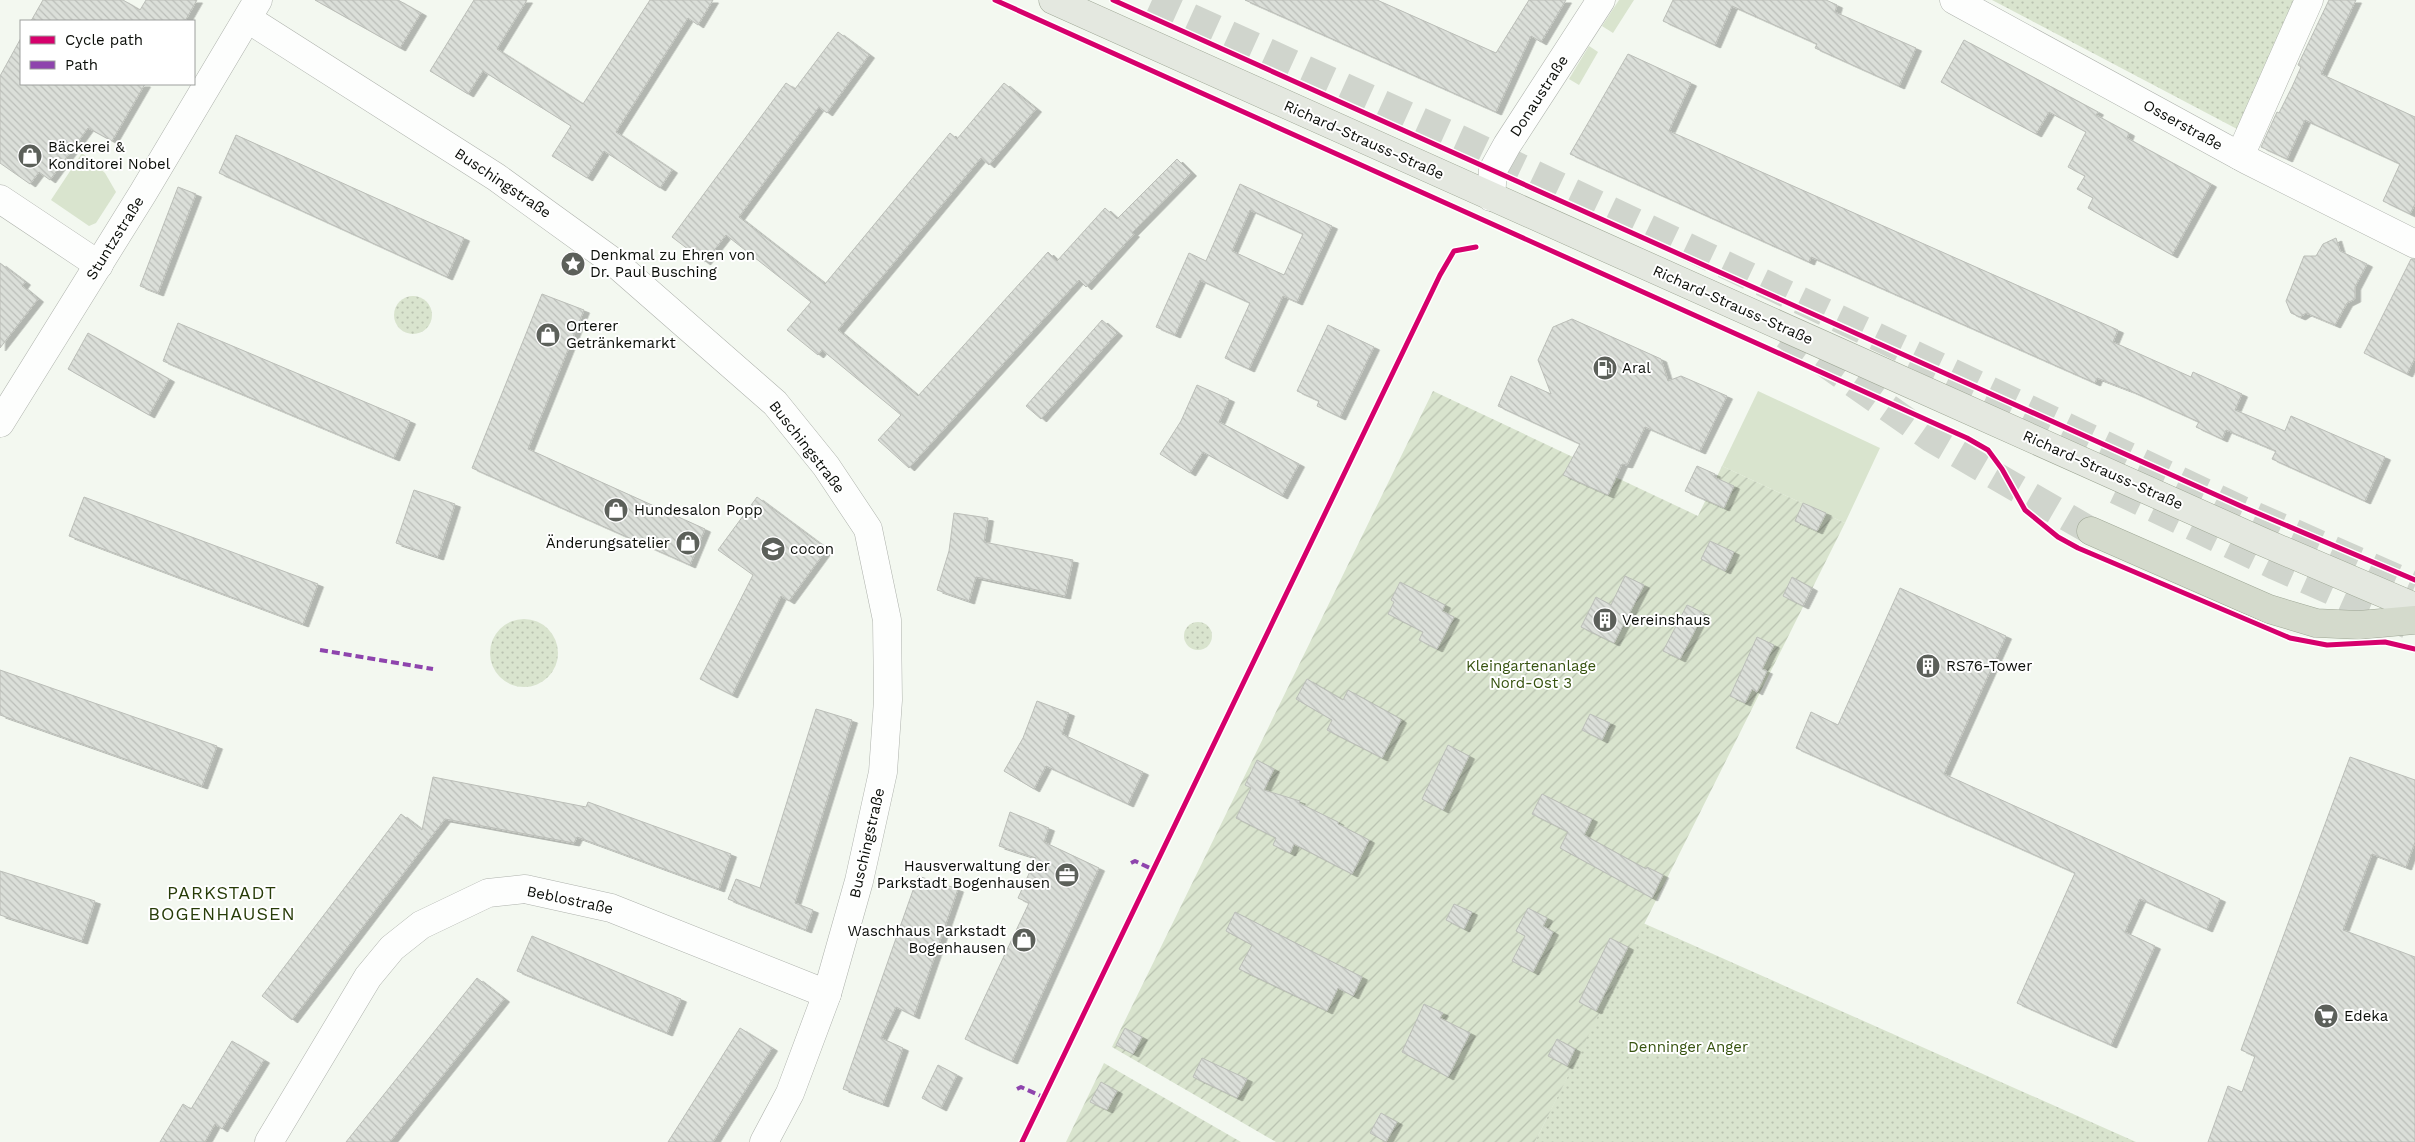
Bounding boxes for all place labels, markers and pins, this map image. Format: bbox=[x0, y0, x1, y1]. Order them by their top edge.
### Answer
place label: Bäckerei & Konditorei Nobel bbox=[48, 138, 171, 173]
shop icon: Bäckerei & Konditorei Nobel bbox=[17, 143, 43, 169]
place label: Denkmal zu Ehren von Dr. Paul Busching bbox=[590, 246, 755, 281]
place icon: Denkmal zu Ehren von Dr. Paul Busching bbox=[560, 251, 586, 277]
place label: Orterer Getränkemarkt bbox=[566, 317, 677, 352]
shop icon: Orterer Getränkemarkt bbox=[535, 322, 561, 348]
fuel station icon: Aral bbox=[1592, 355, 1618, 381]
place label: Aral bbox=[1622, 359, 1651, 377]
shop icon: Hundesalon Popp bbox=[603, 497, 629, 523]
place label: Hundesalon Popp bbox=[634, 501, 763, 519]
shop icon: Änderungsatelier bbox=[675, 530, 701, 556]
place label: Änderungsatelier bbox=[546, 534, 670, 552]
school or university icon: cocon bbox=[760, 536, 786, 562]
place label: cocon bbox=[790, 540, 834, 558]
building icon: Vereinshaus bbox=[1592, 607, 1618, 633]
place label: Vereinshaus bbox=[1622, 611, 1710, 629]
building icon: RS76-Tower bbox=[1915, 653, 1941, 679]
place label: RS76-Tower bbox=[1946, 657, 2032, 675]
place label: Hausverwaltung der Parkstadt Bogenhausen bbox=[877, 857, 1050, 892]
office icon: Hausverwaltung der Parkstadt Bogenhausen bbox=[1054, 862, 1080, 888]
place label: Waschhaus Parkstadt Bogenhausen bbox=[848, 922, 1007, 957]
shop icon: Waschhaus Parkstadt Bogenhausen bbox=[1011, 927, 1037, 953]
supermarket icon: Edeka bbox=[2313, 1003, 2339, 1029]
place label: Edeka bbox=[2344, 1007, 2389, 1025]

